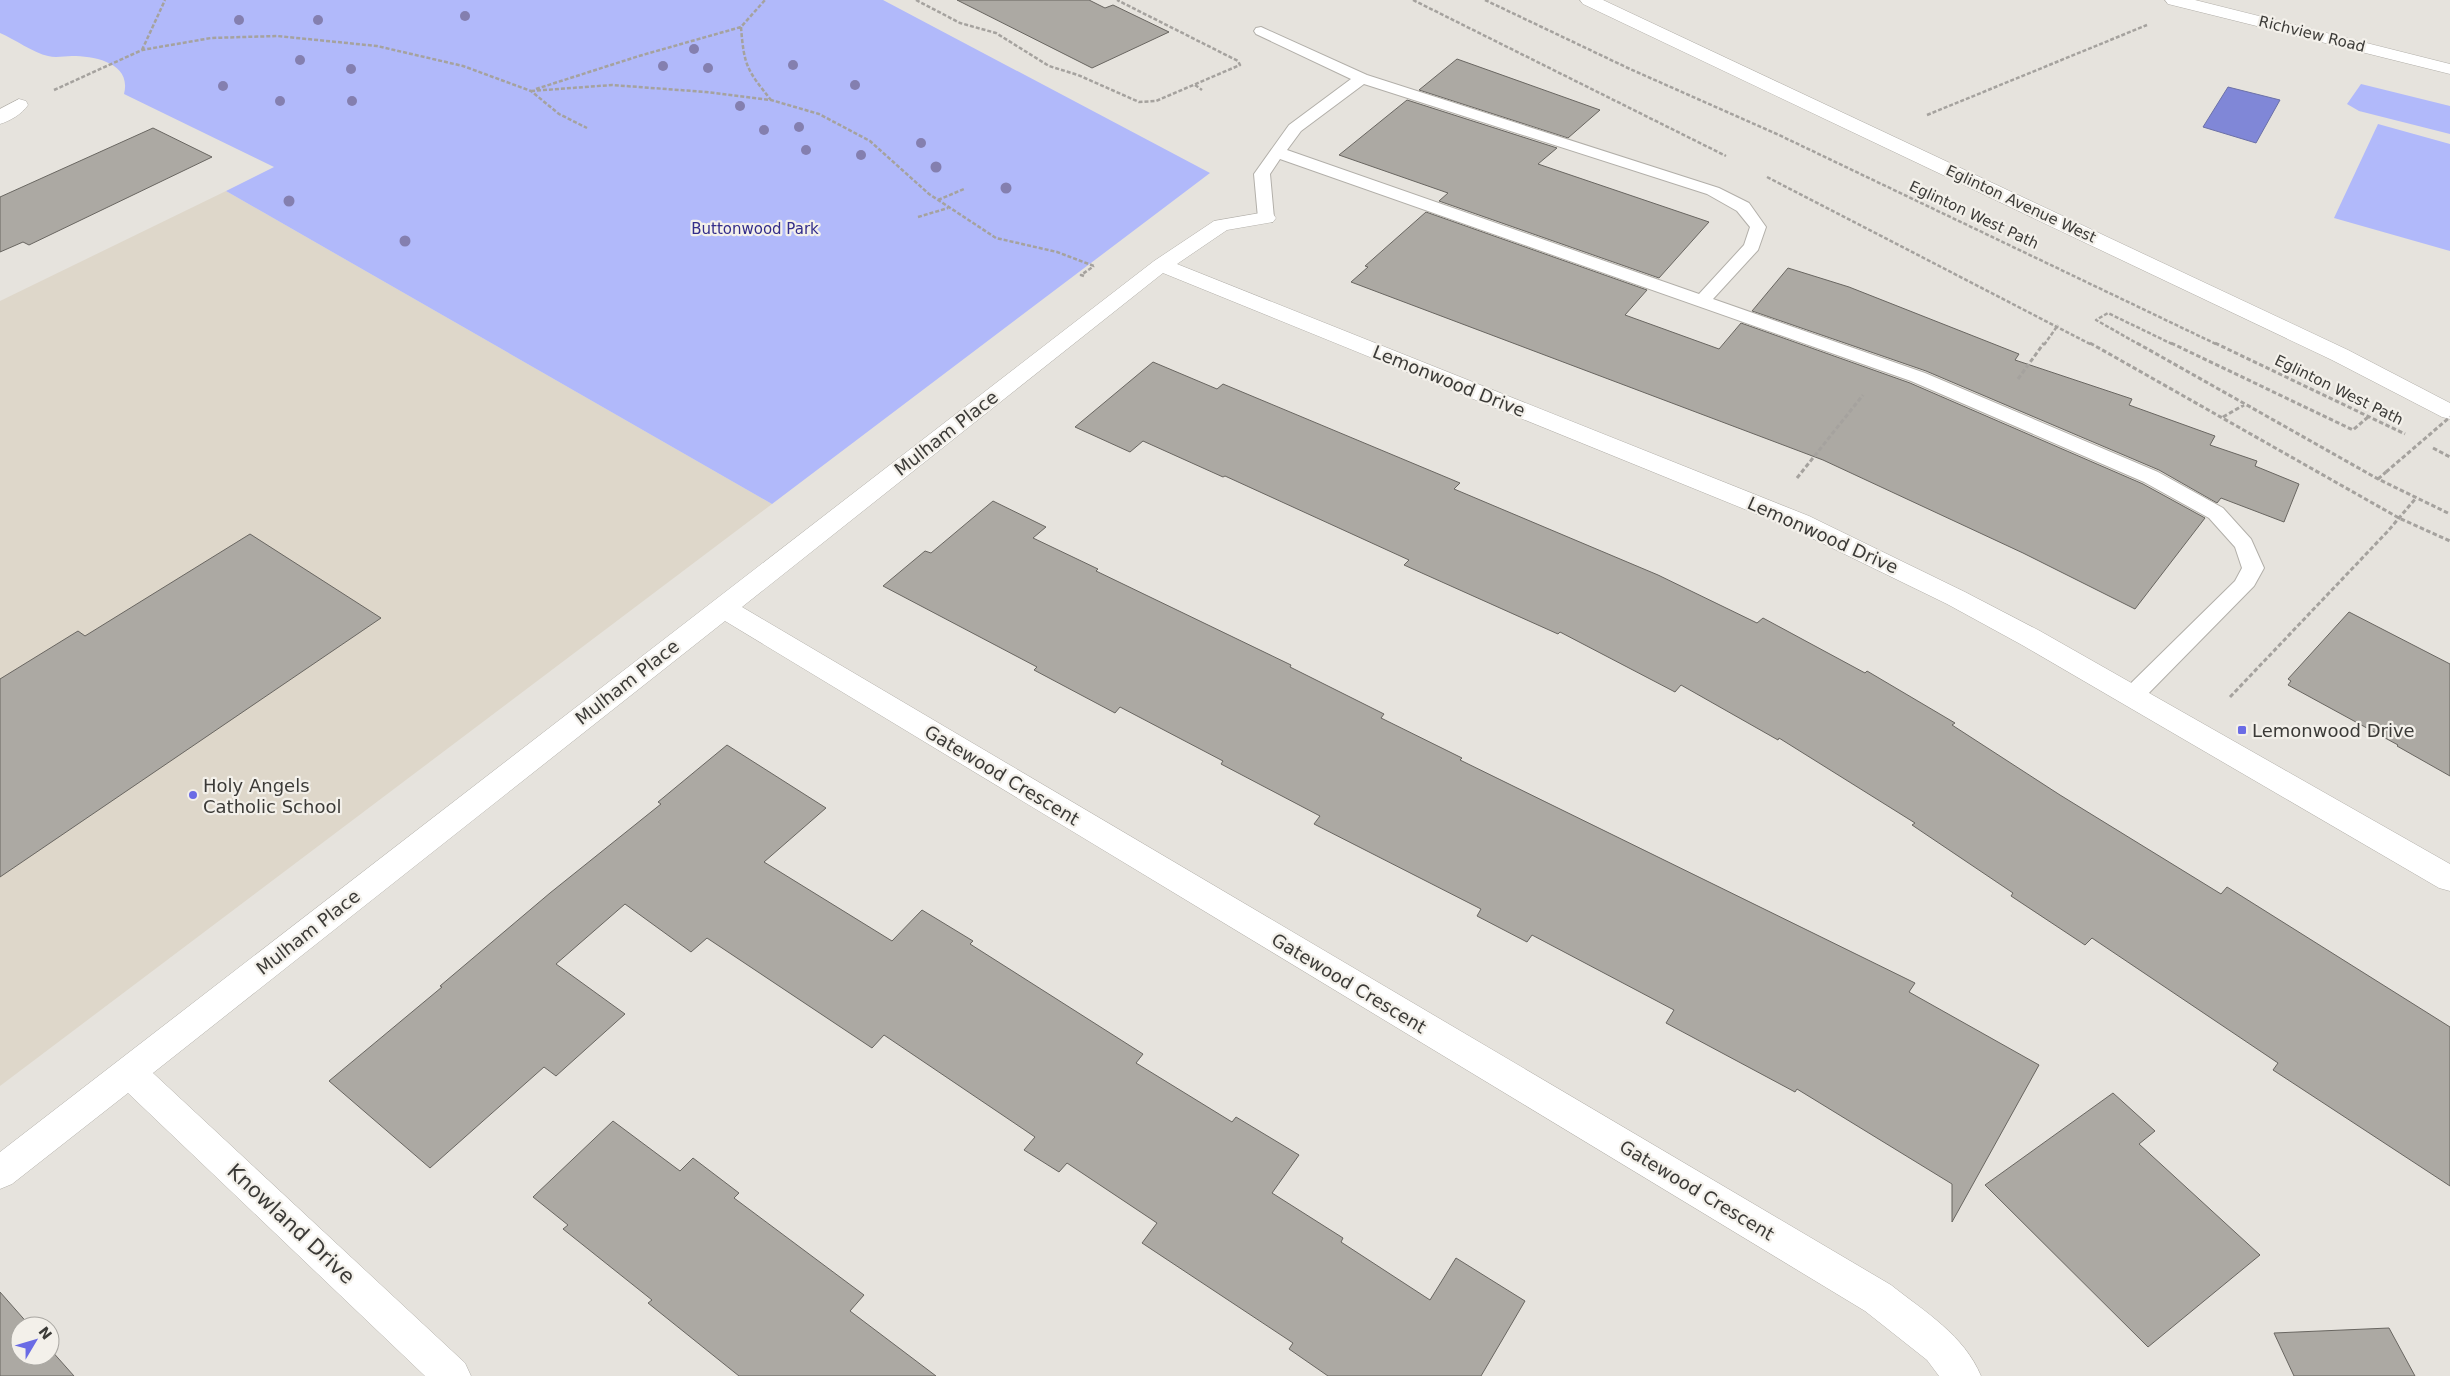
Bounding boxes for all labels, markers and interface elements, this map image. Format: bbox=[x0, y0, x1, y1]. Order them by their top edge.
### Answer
street label: Richview Road bbox=[2257, 12, 2367, 56]
street label: Eglinton Avenue West bbox=[1943, 161, 2099, 247]
street label: Eglinton West Path bbox=[1906, 177, 2042, 253]
park label: Buttonwood Park bbox=[691, 220, 819, 238]
street label: Lemonwood Drive bbox=[1370, 341, 1528, 421]
street label: Eglinton West Path bbox=[2272, 351, 2406, 429]
street label: Mulham Place bbox=[890, 386, 1002, 480]
street label: Lemonwood Drive bbox=[1744, 492, 1902, 578]
street label: Mulham Place bbox=[571, 635, 683, 729]
place label: Lemonwood Drive bbox=[2252, 720, 2415, 741]
street label: Gatewood Crescent bbox=[921, 721, 1083, 829]
marker: Lemonwood Drive bbox=[2236, 724, 2248, 736]
place label: Holy Angels Catholic School bbox=[203, 775, 341, 817]
marker: Holy Angels Catholic School bbox=[187, 789, 199, 801]
street label: Mulham Place bbox=[252, 885, 364, 979]
street label: Gatewood Crescent bbox=[1268, 929, 1430, 1037]
street label: Gatewood Crescent bbox=[1616, 1136, 1778, 1244]
street label: Knowland Drive bbox=[222, 1159, 360, 1289]
north arrow bbox=[10, 1316, 60, 1366]
text: N bbox=[35, 1323, 55, 1343]

